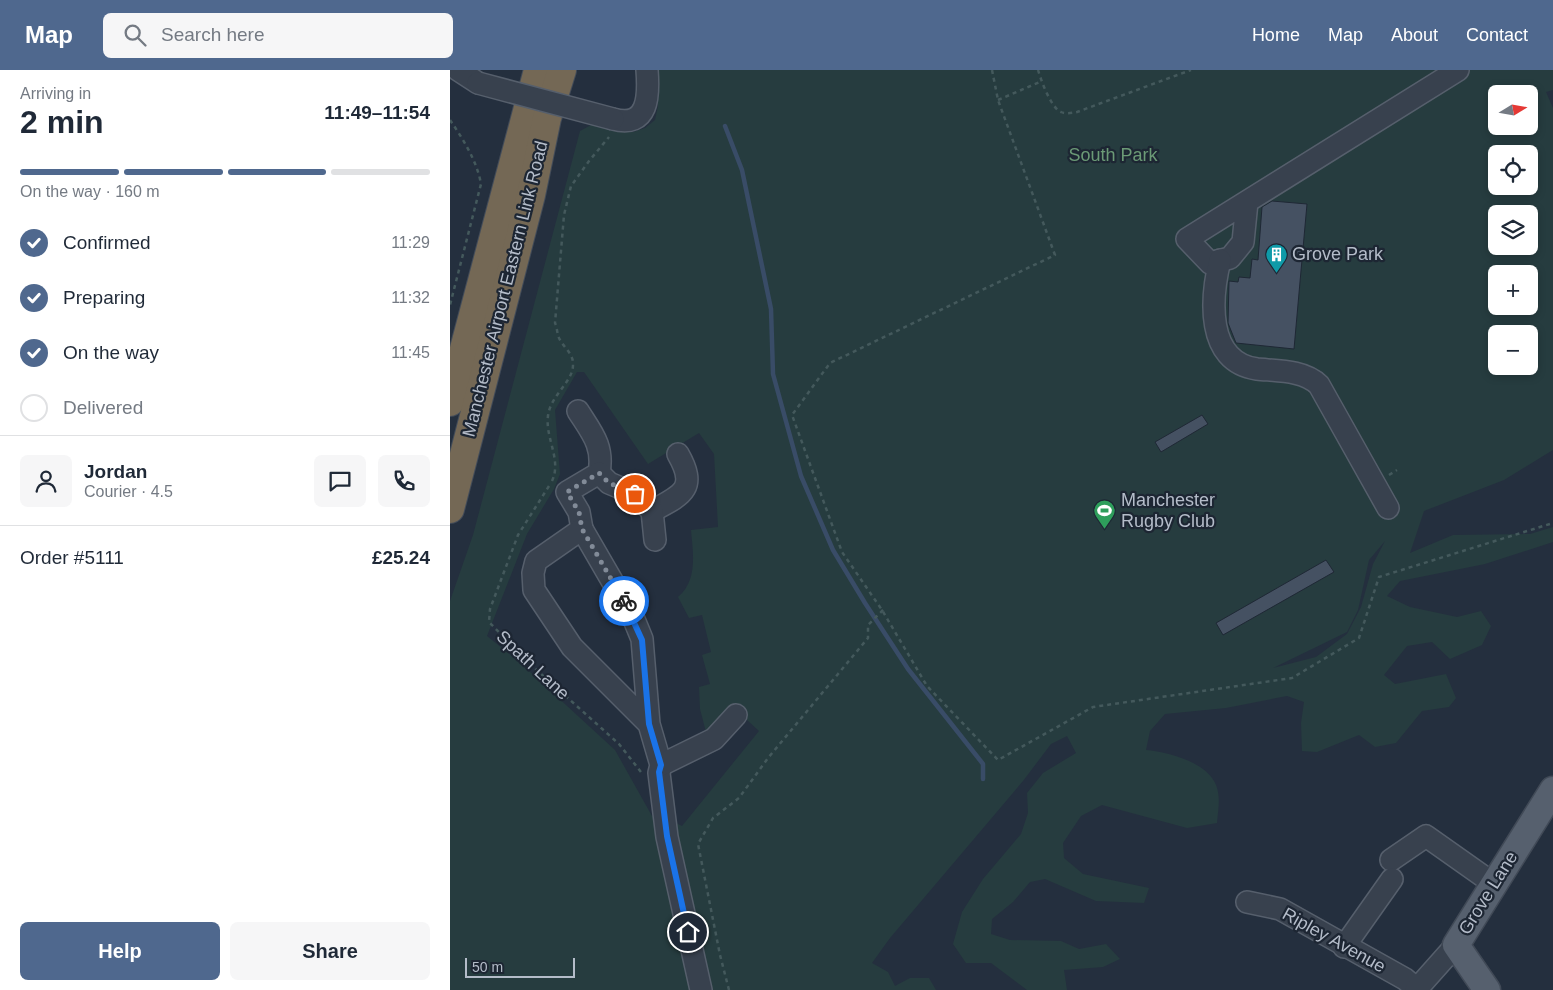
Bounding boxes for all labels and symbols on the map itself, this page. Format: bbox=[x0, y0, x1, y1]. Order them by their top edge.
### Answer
north arrow bbox=[1488, 85, 1538, 135]
street label: Manchester Airport Eastern Link Road bbox=[459, 139, 551, 439]
park label: South Park bbox=[1068, 145, 1159, 165]
building icon: Grove Park bbox=[1264, 242, 1288, 273]
place label: Grove Park bbox=[1292, 244, 1384, 264]
pin bbox=[614, 473, 656, 515]
place label: Manchester Rugby Club bbox=[1121, 490, 1215, 531]
sports icon: Manchester Rugby Club bbox=[1093, 498, 1117, 529]
courier bbox=[599, 576, 649, 626]
street label: Spath Lane bbox=[493, 626, 573, 704]
street label: Grove Lane bbox=[1455, 848, 1521, 938]
street label: Ripley Avenue bbox=[1279, 903, 1389, 977]
pin bbox=[667, 911, 709, 953]
scale bar bbox=[465, 955, 575, 978]

